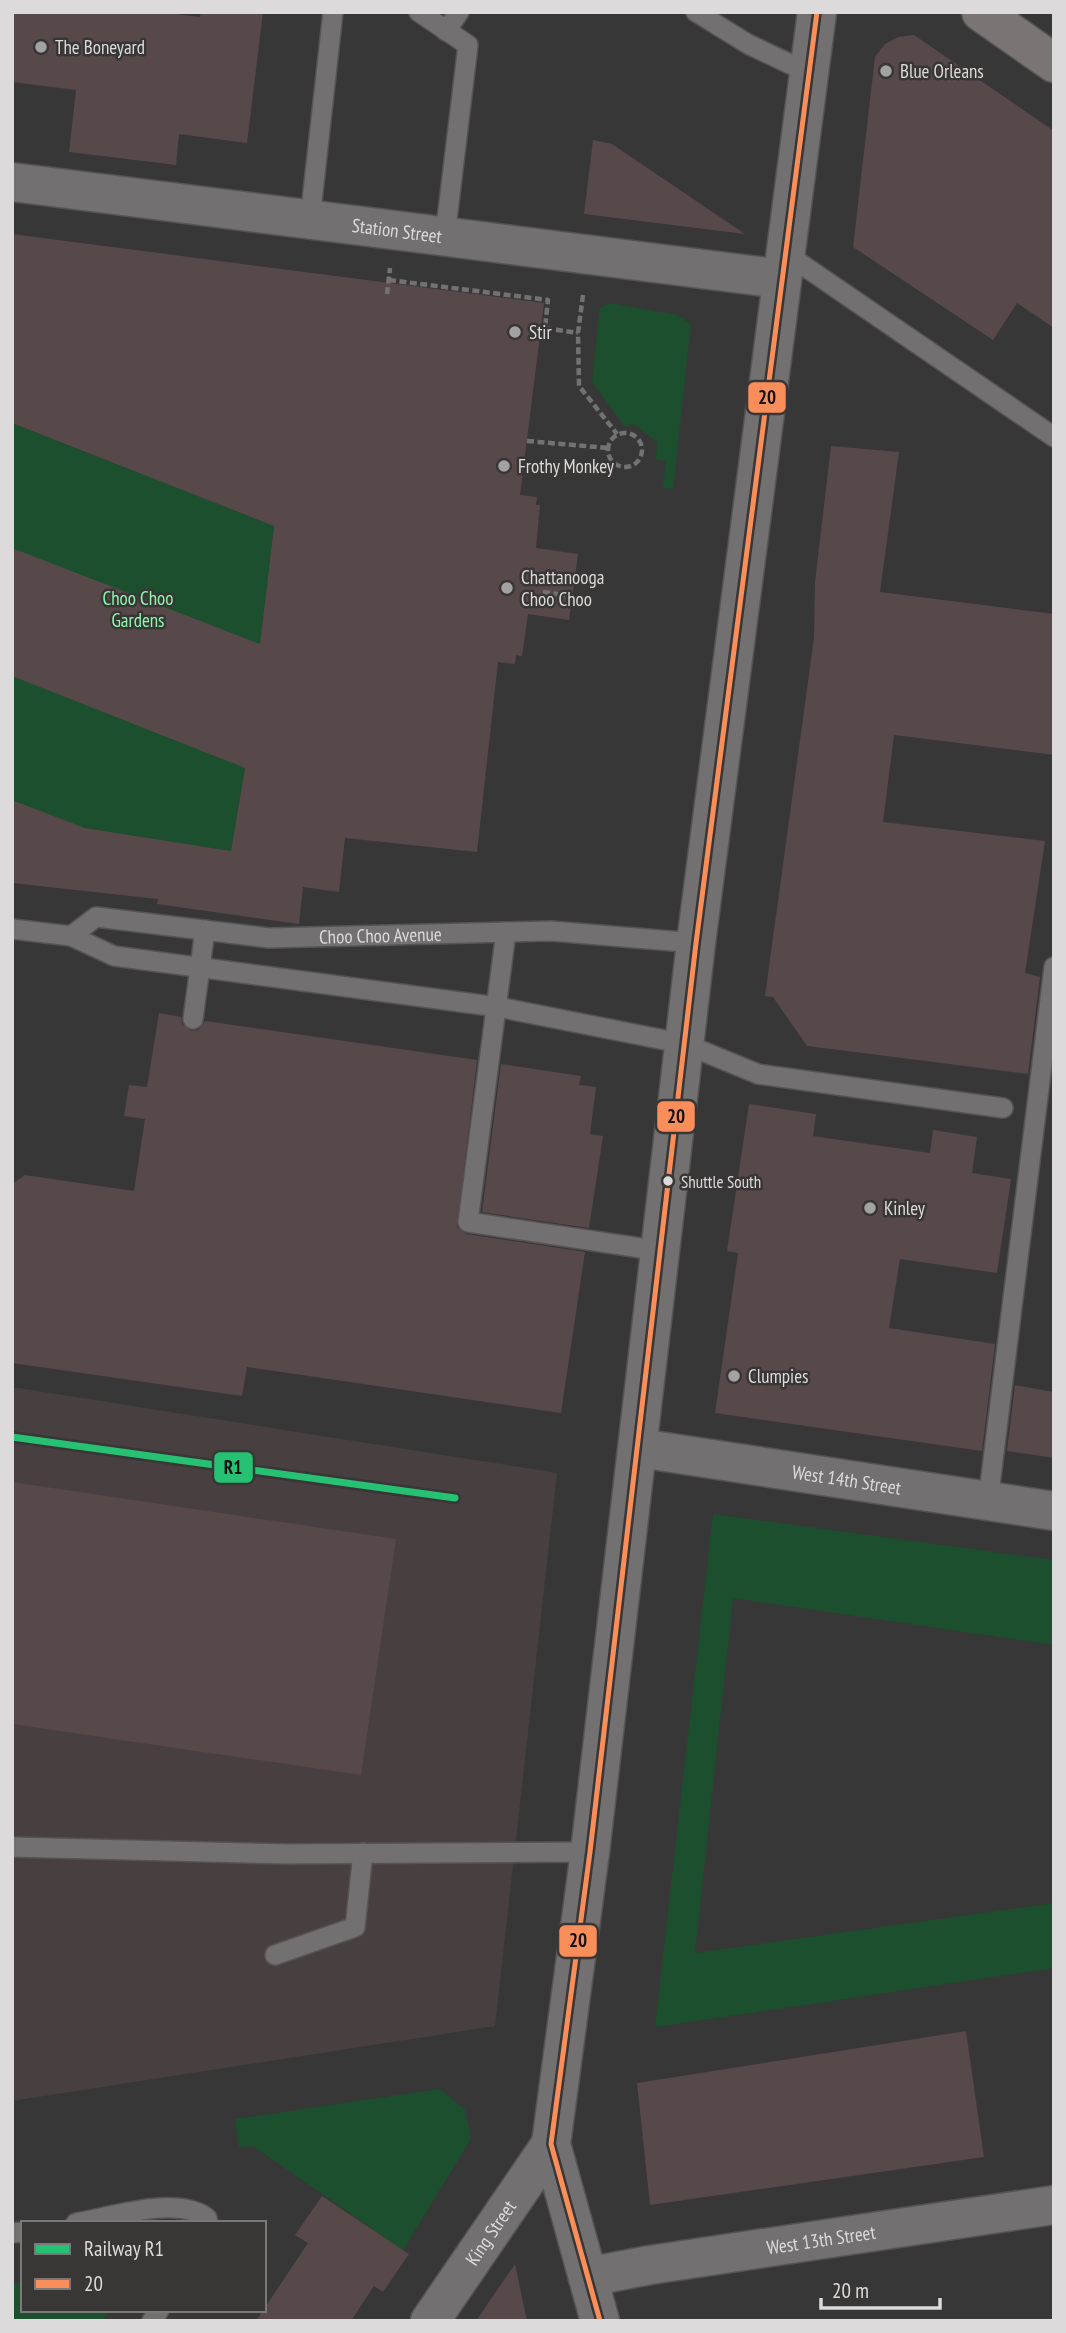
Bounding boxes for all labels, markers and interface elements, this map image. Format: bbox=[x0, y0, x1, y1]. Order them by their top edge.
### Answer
place label: The Boneyard bbox=[55, 35, 145, 59]
marker: The Boneyard bbox=[33, 39, 49, 55]
place label: Blue Orleans bbox=[900, 59, 984, 83]
marker: Blue Orleans bbox=[878, 63, 894, 79]
street label: Station Street bbox=[351, 213, 444, 248]
place label: Stir bbox=[529, 320, 552, 344]
marker: Stir bbox=[507, 324, 523, 340]
line badge: 20 bbox=[747, 381, 787, 414]
text: 20 bbox=[758, 385, 776, 409]
place label: Frothy Monkey bbox=[518, 454, 615, 478]
marker: Frothy Monkey bbox=[496, 458, 512, 474]
place label: Chattanooga Choo Choo bbox=[521, 565, 604, 611]
marker: Chattanooga Choo Choo bbox=[499, 580, 515, 596]
park label: Choo Choo Gardens bbox=[103, 586, 173, 632]
street label: Choo Choo Avenue bbox=[319, 922, 442, 949]
line badge: 20 bbox=[656, 1100, 696, 1133]
text: 20 bbox=[667, 1104, 685, 1128]
place label: Shuttle South bbox=[681, 1171, 761, 1193]
marker: Shuttle South bbox=[661, 1174, 675, 1188]
place label: Kinley bbox=[884, 1196, 926, 1220]
marker: Kinley bbox=[862, 1200, 878, 1216]
place label: Clumpies bbox=[748, 1364, 808, 1388]
marker: Clumpies bbox=[726, 1368, 742, 1384]
line badge: R1 bbox=[213, 1451, 254, 1484]
text: R1 bbox=[224, 1455, 242, 1479]
street label: West 14th Street bbox=[791, 1459, 903, 1500]
line badge: 20 bbox=[558, 1924, 598, 1958]
text: 20 bbox=[569, 1928, 587, 1952]
street label: King Street bbox=[460, 2195, 521, 2270]
street label: West 13th Street bbox=[765, 2220, 878, 2260]
legend bbox=[21, 2221, 266, 2312]
text: Railway R1 bbox=[84, 2235, 164, 2262]
scale bar bbox=[821, 2266, 940, 2310]
text: 20 bbox=[84, 2270, 103, 2297]
text: 20 m bbox=[832, 2277, 869, 2304]

